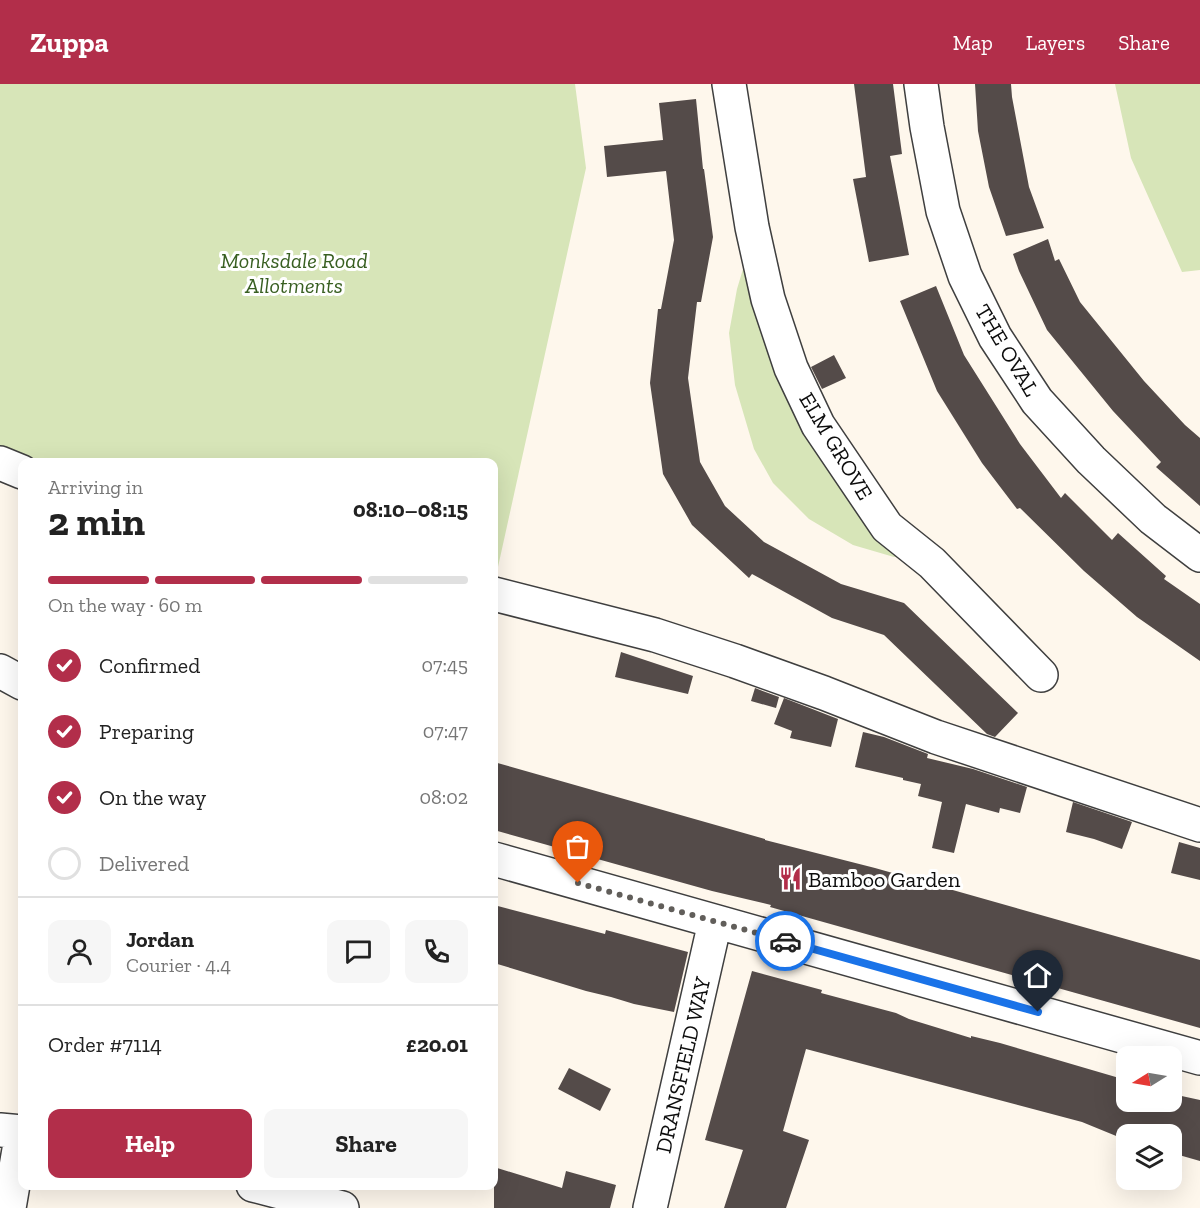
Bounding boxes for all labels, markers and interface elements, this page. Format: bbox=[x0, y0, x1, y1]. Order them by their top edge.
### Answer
text: Zuppa bbox=[30, 26, 109, 59]
text: Map bbox=[953, 30, 993, 55]
text: Layers bbox=[1026, 30, 1085, 55]
text: Share bbox=[1118, 30, 1170, 55]
park label: Monksdale Road Allotments bbox=[220, 247, 368, 299]
street label: THE OVAL bbox=[969, 299, 1045, 401]
street label: ELM GROVE bbox=[793, 387, 879, 505]
text: Arriving in bbox=[48, 475, 143, 499]
text: 08:10–08:15 bbox=[353, 496, 468, 523]
text: 2 min bbox=[48, 498, 145, 545]
text: On the way · 60 m bbox=[48, 593, 202, 617]
icon: check bbox=[48, 649, 81, 682]
text: Confirmed bbox=[99, 652, 200, 679]
text: 07:45 bbox=[422, 653, 468, 677]
icon: check bbox=[48, 715, 81, 748]
text: Preparing bbox=[99, 718, 194, 745]
text: 07:47 bbox=[423, 719, 468, 743]
icon: check bbox=[48, 781, 81, 814]
text: On the way bbox=[99, 784, 206, 811]
text: 08:02 bbox=[419, 785, 468, 809]
pin bbox=[552, 821, 603, 883]
icon: bag bbox=[561, 830, 594, 863]
text: Delivered bbox=[99, 850, 189, 877]
restaurant icon: Bamboo Garden bbox=[777, 866, 803, 892]
place label: Bamboo Garden bbox=[808, 866, 961, 893]
courier bbox=[755, 911, 815, 971]
button: person bbox=[48, 920, 111, 983]
button: chat bbox=[327, 920, 390, 983]
button: phone bbox=[405, 920, 468, 983]
icon: car bbox=[769, 925, 802, 958]
text: Jordan bbox=[126, 926, 194, 953]
pin bbox=[1012, 950, 1063, 1012]
text: Courier · 4.4 bbox=[126, 953, 231, 977]
icon: home bbox=[1021, 959, 1054, 992]
street label: DRANSFIELD WAY bbox=[650, 974, 717, 1156]
text: Order #7114 bbox=[48, 1031, 162, 1058]
text: £20.01 bbox=[406, 1031, 468, 1058]
north arrow bbox=[1116, 1046, 1182, 1112]
map controls bbox=[1116, 1046, 1182, 1190]
button: Help bbox=[48, 1109, 252, 1178]
button: Share bbox=[264, 1109, 468, 1178]
button: layers bbox=[1116, 1124, 1182, 1190]

